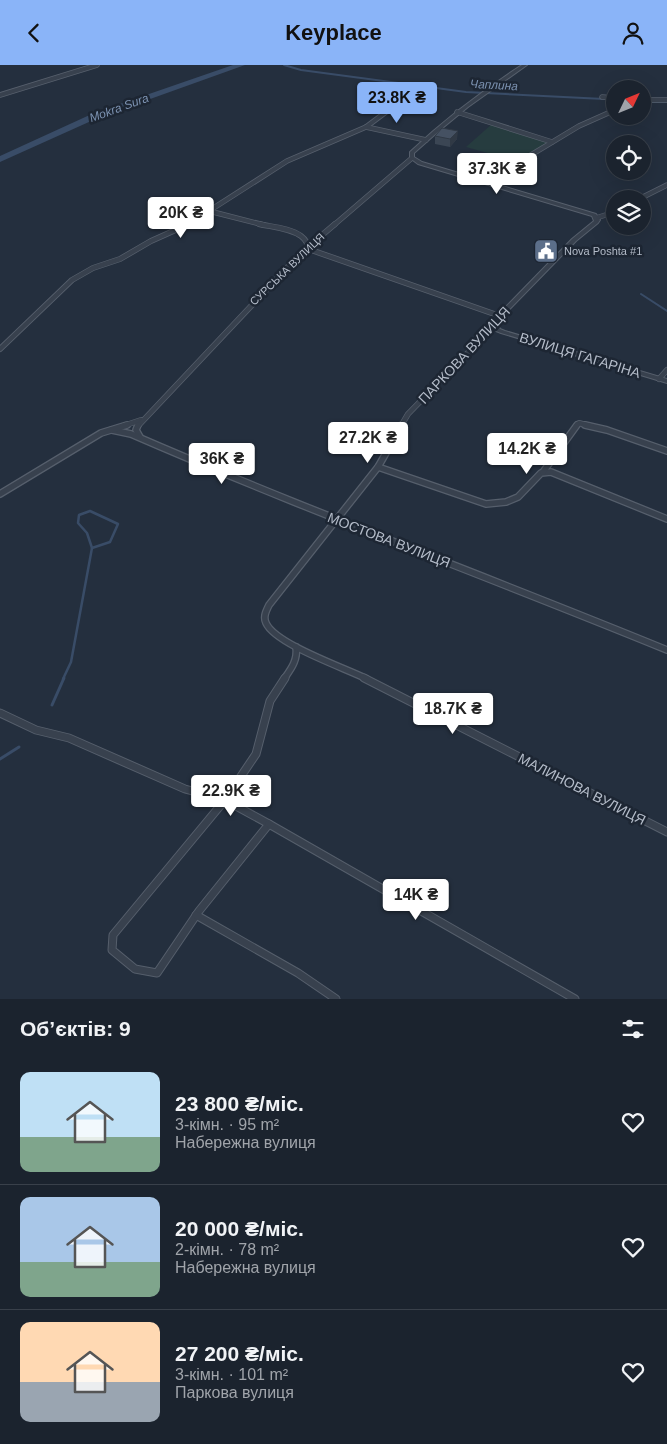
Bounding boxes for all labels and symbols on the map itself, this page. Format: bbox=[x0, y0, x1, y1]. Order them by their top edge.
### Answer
water label: Чаплина bbox=[470, 77, 519, 93]
north arrow bbox=[606, 80, 651, 125]
pin: 23.8K ₴ bbox=[351, 82, 443, 124]
water label: Mokra Sura bbox=[87, 91, 151, 125]
pin: 37.3K ₴ bbox=[451, 153, 543, 195]
pin: 20K ₴ bbox=[146, 197, 216, 239]
street label: СУРСЬКА ВУЛИЦЯ bbox=[247, 230, 327, 308]
public building icon: Nova Poshta #1 bbox=[533, 238, 559, 264]
place label: Nova Poshta #1 bbox=[564, 245, 642, 257]
street label: ПАРКОВА ВУЛИЦЯ bbox=[415, 303, 513, 407]
street label: ВУЛИЦЯ ГАГАРІНА bbox=[518, 329, 643, 381]
pin: 27.2K ₴ bbox=[322, 421, 414, 464]
pin: 14.2K ₴ bbox=[481, 433, 573, 475]
pin: 36K ₴ bbox=[187, 443, 257, 485]
street label: МОСТОВА ВУЛИЦЯ bbox=[325, 509, 453, 571]
pin: 18.7K ₴ bbox=[407, 693, 499, 735]
street label: МАЛИНОВА ВУЛИЦЯ bbox=[516, 750, 648, 828]
pin: 22.9K ₴ bbox=[185, 775, 277, 817]
pin: 14K ₴ bbox=[381, 879, 451, 921]

